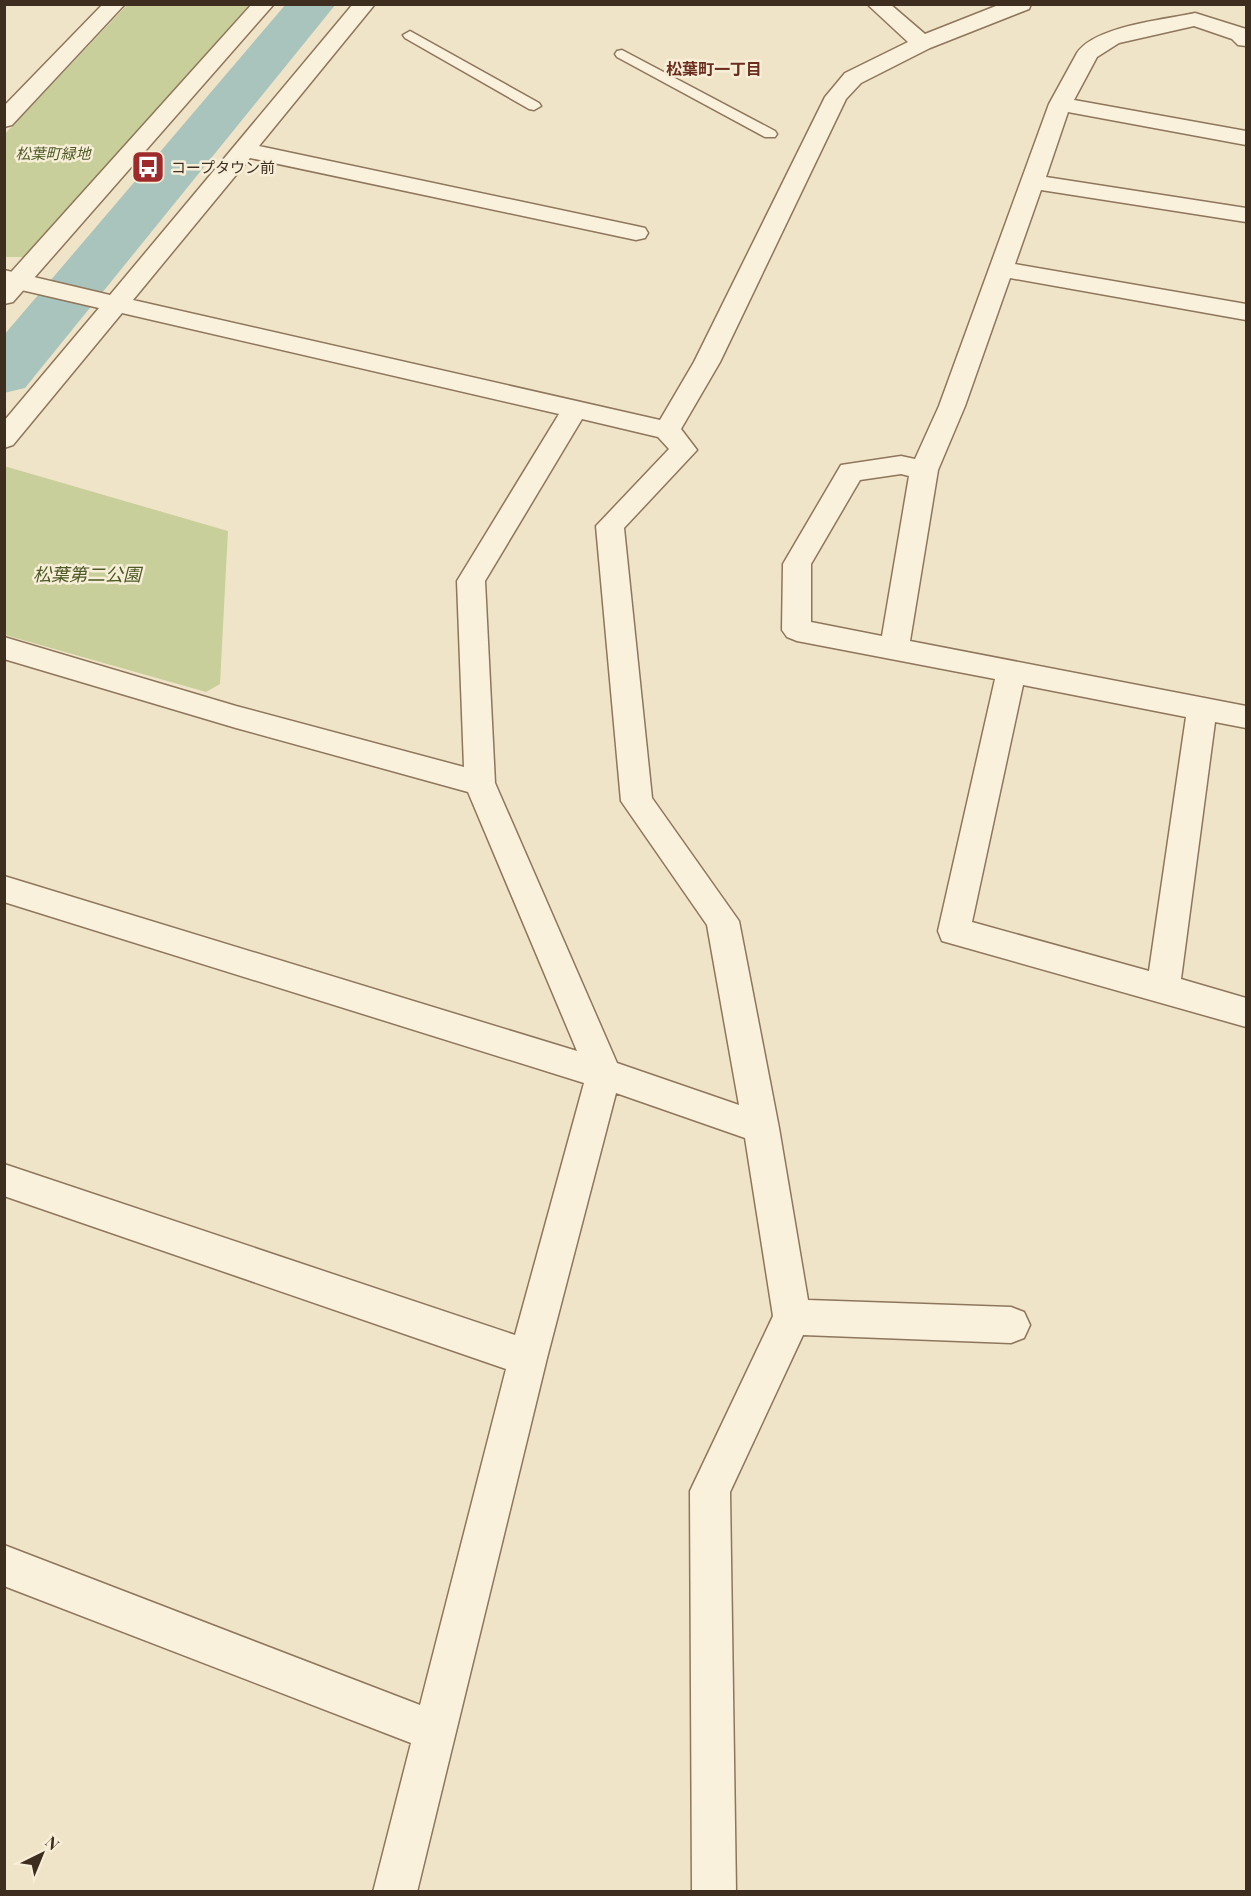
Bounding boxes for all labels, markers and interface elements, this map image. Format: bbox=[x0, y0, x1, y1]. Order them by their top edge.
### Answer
district label: 松葉町一丁目 bbox=[666, 58, 762, 79]
park label: 松葉町緑地 bbox=[15, 143, 92, 163]
bus stop icon: コープタウン前 bbox=[130, 149, 166, 185]
place label: コープタウン前 bbox=[171, 157, 275, 177]
park label: 松葉第二公園 bbox=[33, 562, 144, 586]
north arrow bbox=[12, 1824, 72, 1884]
text: N bbox=[41, 1831, 64, 1855]

